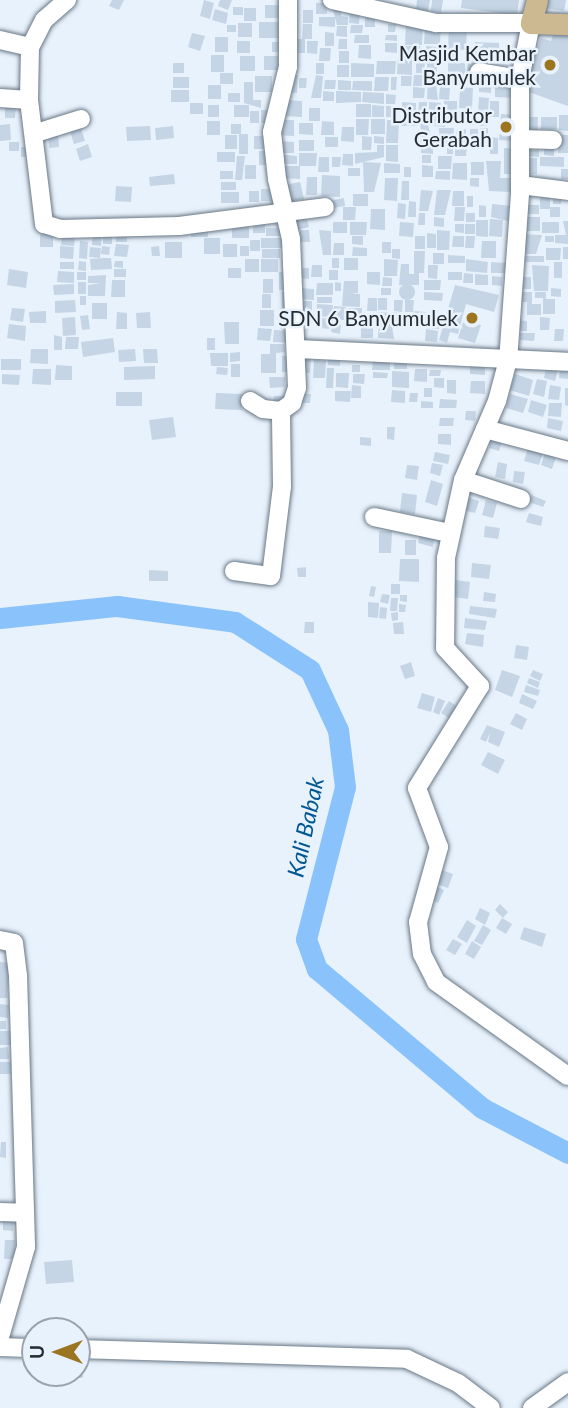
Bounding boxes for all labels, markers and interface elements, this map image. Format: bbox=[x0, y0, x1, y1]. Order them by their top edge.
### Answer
place label: Masjid Kembar Banyumulek bbox=[399, 40, 536, 90]
marker: Masjid Kembar Banyumulek bbox=[542, 57, 558, 73]
place label: Distributor Gerabah bbox=[391, 102, 492, 152]
marker: Distributor Gerabah bbox=[498, 119, 514, 135]
place label: SDN 6 Banyumulek bbox=[278, 305, 458, 331]
marker: SDN 6 Banyumulek bbox=[464, 310, 480, 326]
water label: Kali Babak bbox=[281, 775, 329, 879]
north arrow bbox=[21, 1317, 91, 1387]
text: U bbox=[25, 1345, 48, 1359]

